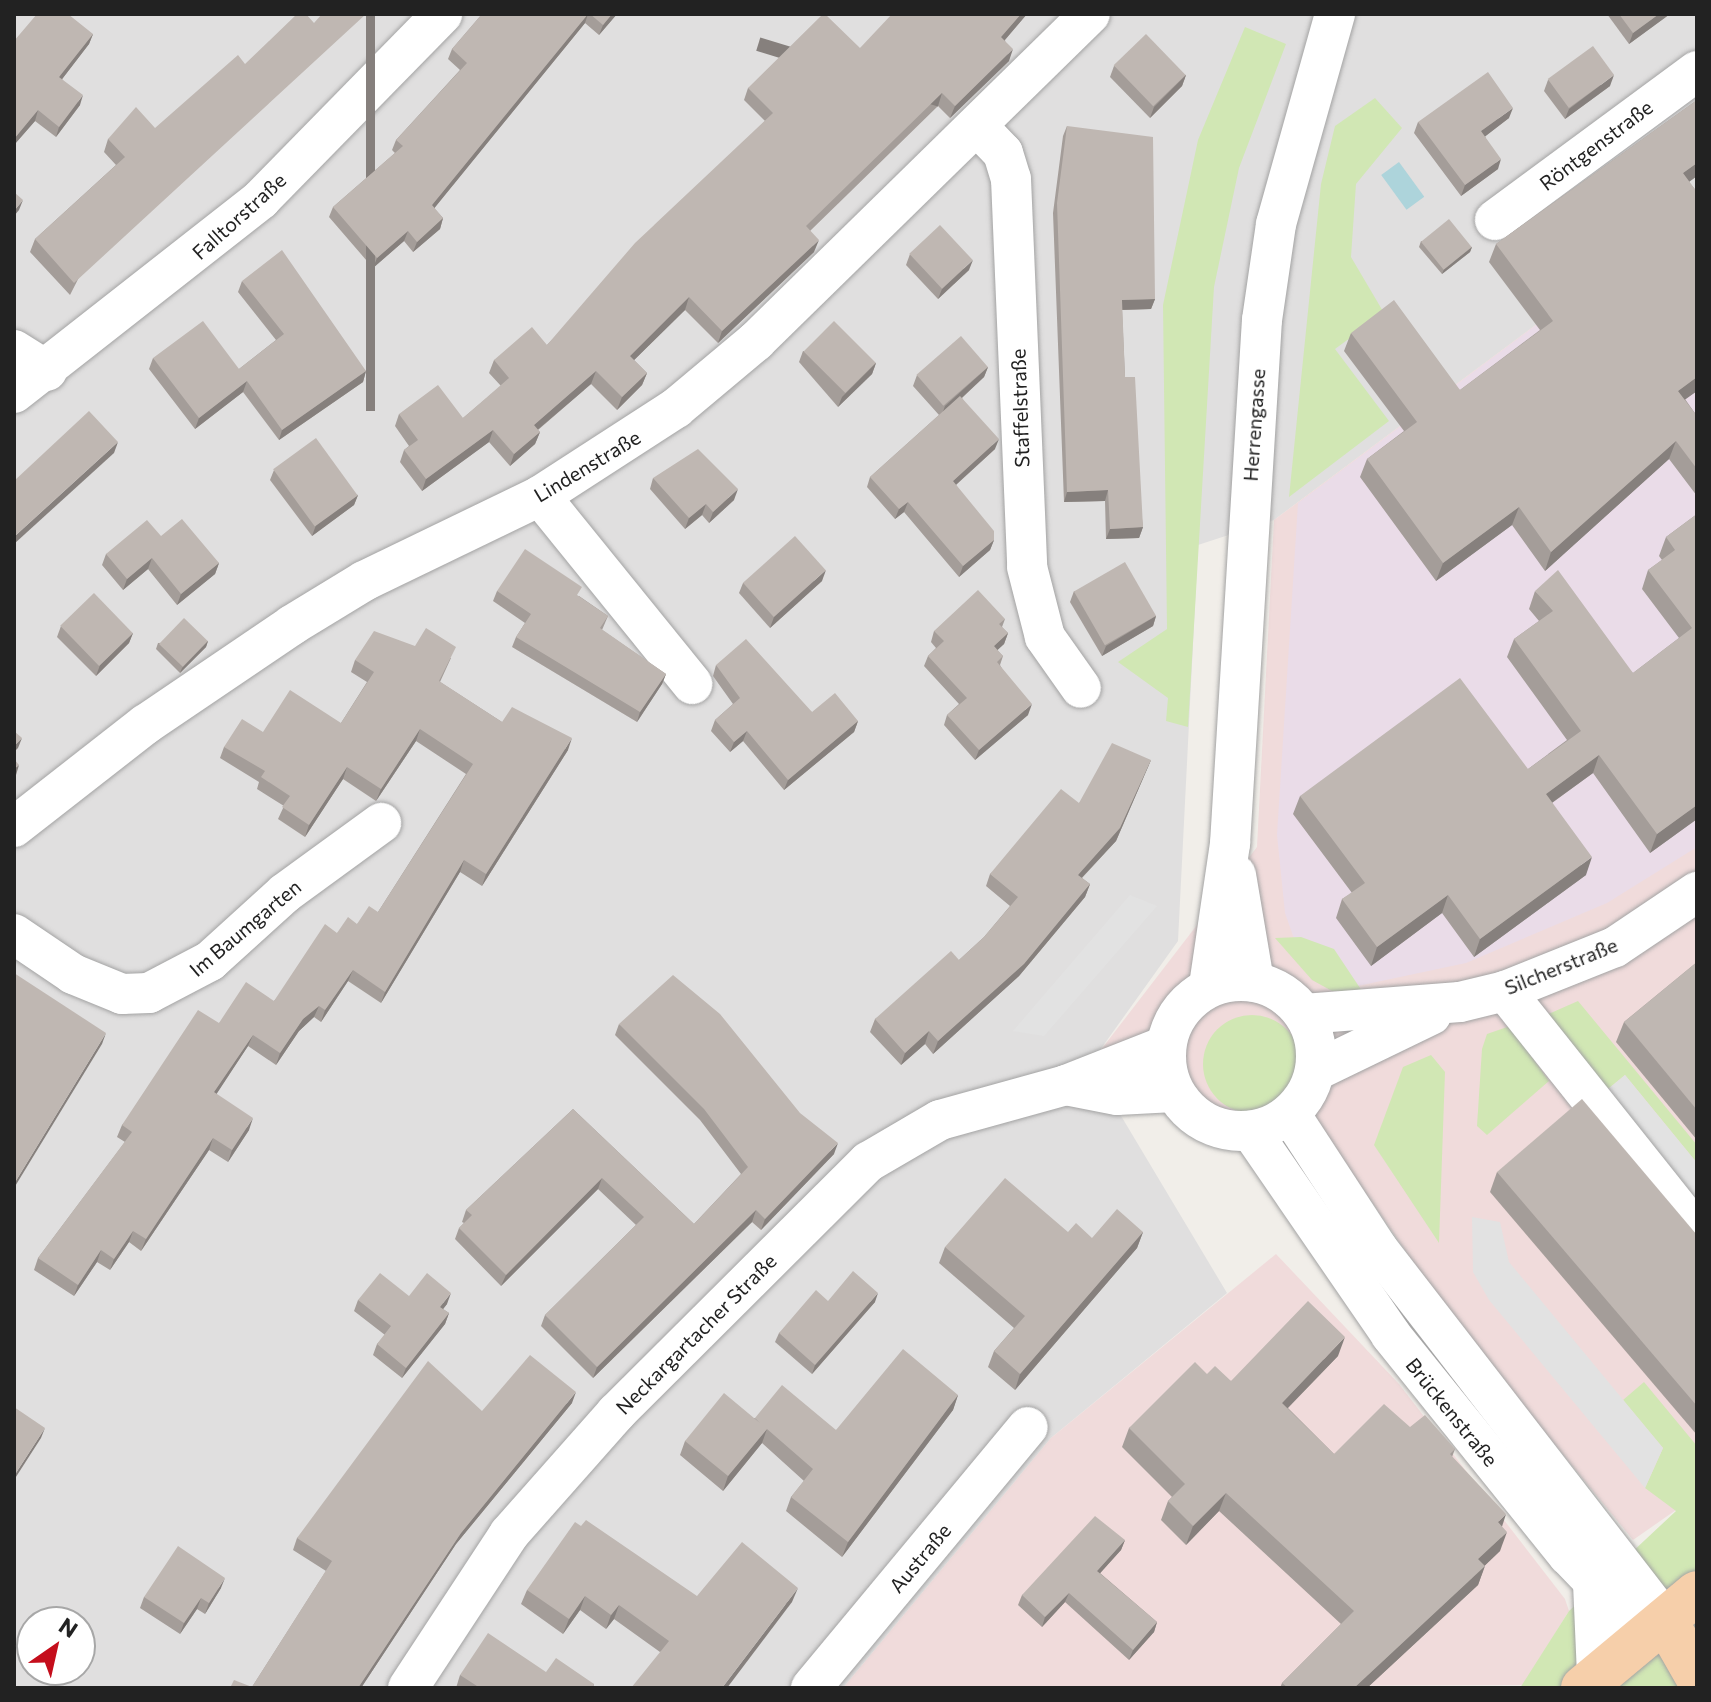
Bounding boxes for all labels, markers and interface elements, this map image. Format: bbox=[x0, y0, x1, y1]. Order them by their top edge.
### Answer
street label: Röntgenstraße bbox=[1535, 95, 1657, 195]
street label: Falltorstraße bbox=[187, 168, 291, 264]
street label: Staffelstraße bbox=[1006, 348, 1034, 468]
street label: Herrengasse bbox=[1238, 368, 1270, 482]
street label: Lindenstraße bbox=[529, 425, 645, 507]
street label: Im Baumgarten bbox=[184, 874, 306, 982]
street label: Silcherstraße bbox=[1501, 932, 1621, 1000]
street label: Neckargartacher Straße bbox=[611, 1249, 781, 1419]
street label: Brückenstraße bbox=[1401, 1353, 1503, 1471]
street label: Austraße bbox=[884, 1519, 956, 1597]
north arrow bbox=[16, 1606, 96, 1686]
text: N bbox=[54, 1612, 83, 1643]

